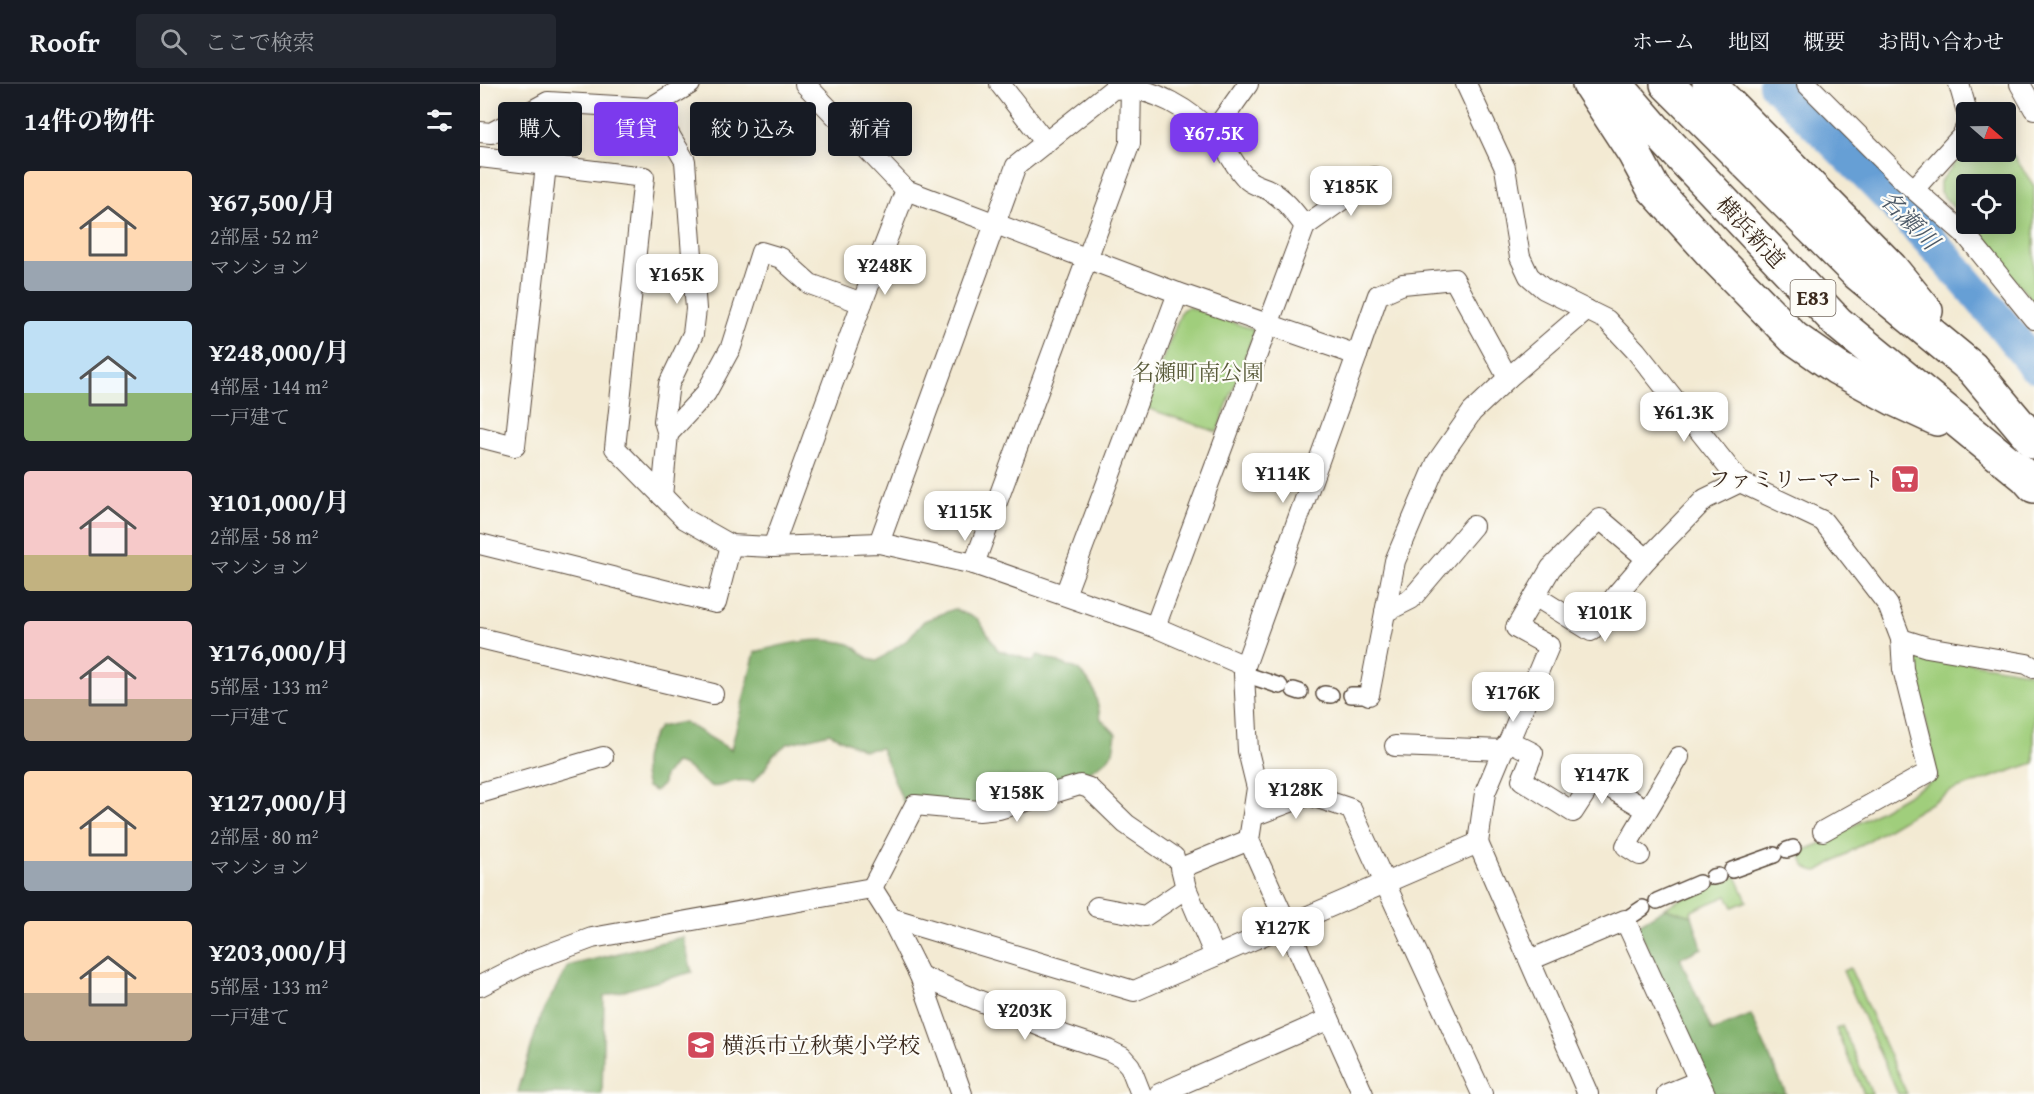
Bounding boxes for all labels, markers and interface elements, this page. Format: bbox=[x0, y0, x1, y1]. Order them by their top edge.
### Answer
search box bbox=[136, 14, 556, 68]
text: Roofr bbox=[30, 21, 100, 62]
icon: search bbox=[157, 25, 190, 58]
text: ここで検索 bbox=[205, 26, 315, 58]
text: ホーム bbox=[1632, 26, 1695, 57]
text: 地図 bbox=[1728, 26, 1770, 57]
text: 概要 bbox=[1803, 26, 1845, 57]
text: お問い合わせ bbox=[1878, 26, 2004, 57]
text: 14件の物件 bbox=[24, 101, 155, 140]
chip: 購入 bbox=[498, 102, 582, 156]
chip: 賃貸 bbox=[594, 102, 678, 156]
chip: 絞り込み bbox=[690, 102, 816, 156]
chip: 新着 bbox=[828, 102, 912, 156]
north arrow bbox=[1956, 102, 2016, 162]
map controls bbox=[1956, 102, 2016, 234]
icon: filters bbox=[423, 104, 456, 137]
pin: ¥67.5K bbox=[1165, 113, 1263, 164]
text: ¥67.5K bbox=[1184, 118, 1244, 147]
pin: ¥185K bbox=[1309, 166, 1393, 217]
text: ¥185K bbox=[1324, 171, 1378, 200]
button: locate bbox=[1956, 174, 2016, 234]
text: ¥67,500/月 bbox=[210, 182, 337, 221]
water label: 名瀬川 bbox=[1872, 182, 1949, 260]
street label: 横浜新道 bbox=[1709, 189, 1793, 275]
icon: home bbox=[72, 195, 144, 267]
text: 2部屋 · 52 m² bbox=[210, 222, 319, 251]
pin: ¥248K bbox=[843, 245, 927, 296]
text: ¥248K bbox=[858, 250, 912, 279]
text: マンション bbox=[210, 252, 309, 281]
pin: ¥165K bbox=[635, 254, 719, 305]
text: ¥165K bbox=[650, 259, 704, 288]
road number: E83 bbox=[1790, 280, 1836, 316]
text: ¥248,000/月 bbox=[210, 332, 350, 371]
icon: home bbox=[72, 345, 144, 417]
park label: 名瀬町南公園 bbox=[1132, 356, 1264, 388]
text: 4部屋 · 144 m² bbox=[210, 372, 328, 401]
pin: ¥61.3K bbox=[1635, 392, 1733, 443]
text: ¥61.3K bbox=[1654, 397, 1714, 426]
text: 一戸建て bbox=[210, 402, 290, 431]
pin: ¥114K bbox=[1241, 453, 1325, 504]
text: ¥114K bbox=[1256, 458, 1310, 487]
place label: ファミリーマート bbox=[1708, 463, 1884, 495]
supermarket icon: ファミリーマート bbox=[1889, 463, 1921, 495]
text: ¥101,000/月 bbox=[210, 482, 350, 521]
pin: ¥115K bbox=[923, 491, 1007, 542]
icon: home bbox=[72, 495, 144, 567]
text: ¥115K bbox=[938, 496, 992, 525]
text: 2部屋 · 58 m² bbox=[210, 522, 319, 551]
text: マンション bbox=[210, 552, 309, 581]
pin: ¥101K bbox=[1563, 592, 1647, 643]
text: ¥101K bbox=[1578, 597, 1632, 626]
text: ¥176,000/月 bbox=[210, 632, 350, 671]
icon: home bbox=[72, 645, 144, 717]
text: 5部屋 · 133 m² bbox=[210, 672, 328, 701]
pin: ¥176K bbox=[1471, 672, 1555, 723]
text: ¥176K bbox=[1486, 677, 1540, 706]
text: 一戸建て bbox=[210, 702, 290, 731]
pin: ¥147K bbox=[1560, 754, 1644, 805]
text: ¥147K bbox=[1575, 759, 1629, 788]
pin: ¥128K bbox=[1254, 769, 1338, 820]
pin: ¥158K bbox=[975, 772, 1059, 823]
text: ¥128K bbox=[1269, 774, 1323, 803]
text: ¥158K bbox=[990, 777, 1044, 806]
text: ¥127,000/月 bbox=[210, 782, 350, 821]
icon: home bbox=[72, 795, 144, 867]
text: 2部屋 · 80 m² bbox=[210, 822, 319, 851]
text: マンション bbox=[210, 852, 309, 881]
pin: ¥127K bbox=[1241, 907, 1325, 958]
text: ¥127K bbox=[1256, 912, 1310, 941]
text: ¥203,000/月 bbox=[210, 932, 350, 971]
icon: home bbox=[72, 945, 144, 1017]
text: 5部屋 · 133 m² bbox=[210, 972, 328, 1001]
pin: ¥203K bbox=[983, 990, 1067, 1041]
text: ¥203K bbox=[998, 995, 1052, 1024]
text: 一戸建て bbox=[210, 1002, 290, 1031]
school or university icon: 横浜市立秋葉小学校 bbox=[685, 1029, 717, 1061]
place label: 横浜市立秋葉小学校 bbox=[722, 1029, 920, 1061]

